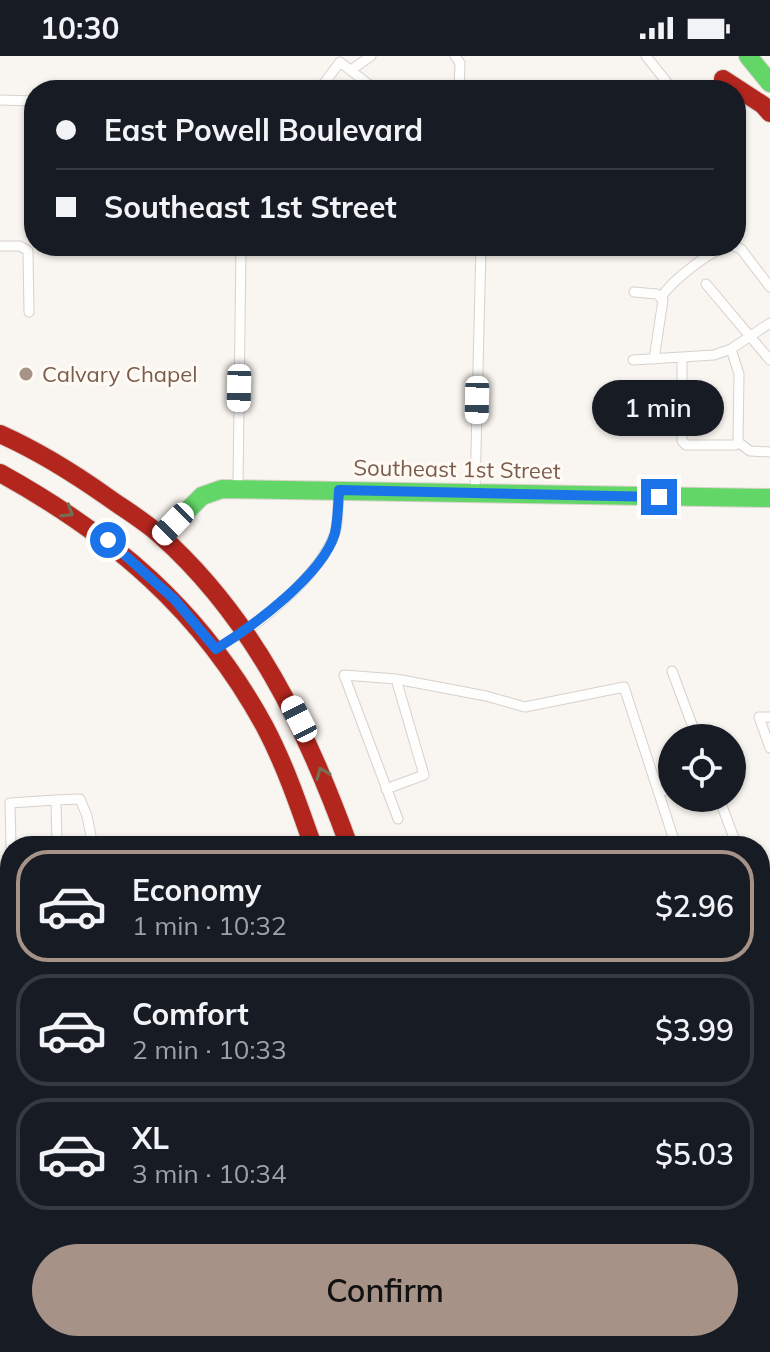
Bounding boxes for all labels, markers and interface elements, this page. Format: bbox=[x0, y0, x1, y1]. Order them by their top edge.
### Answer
text: 10:30 bbox=[40, 9, 119, 47]
text: East Powell Boulevard bbox=[104, 111, 423, 149]
text: Southeast 1st Street bbox=[104, 188, 397, 226]
place label: Calvary Chapel bbox=[42, 360, 197, 388]
car bbox=[227, 364, 251, 412]
marker: Calvary Chapel bbox=[17, 365, 35, 383]
car bbox=[465, 376, 489, 424]
callout: 1 min bbox=[593, 381, 725, 437]
text: 1 min bbox=[624, 391, 692, 424]
street label: Southeast 1st Street bbox=[353, 453, 561, 485]
route end bbox=[641, 479, 677, 515]
car bbox=[148, 498, 198, 550]
one-way arrow bbox=[59, 502, 74, 517]
route start bbox=[90, 522, 126, 558]
car bbox=[277, 692, 321, 746]
map controls bbox=[658, 724, 746, 812]
button: locate bbox=[658, 724, 746, 812]
one-way arrow bbox=[315, 767, 332, 781]
icon: car bbox=[36, 870, 108, 942]
text: Economy bbox=[132, 871, 261, 909]
text: $2.96 bbox=[655, 887, 734, 925]
text: 1 min · 10:32 bbox=[132, 909, 287, 942]
icon: car bbox=[36, 994, 108, 1066]
text: Comfort bbox=[132, 995, 249, 1033]
text: $3.99 bbox=[655, 1011, 734, 1049]
text: 2 min · 10:33 bbox=[132, 1033, 287, 1066]
icon: car bbox=[36, 1118, 108, 1190]
text: XL bbox=[132, 1119, 169, 1157]
text: $5.03 bbox=[655, 1135, 734, 1173]
text: 3 min · 10:34 bbox=[132, 1157, 287, 1190]
button: Confirm bbox=[32, 1244, 738, 1336]

